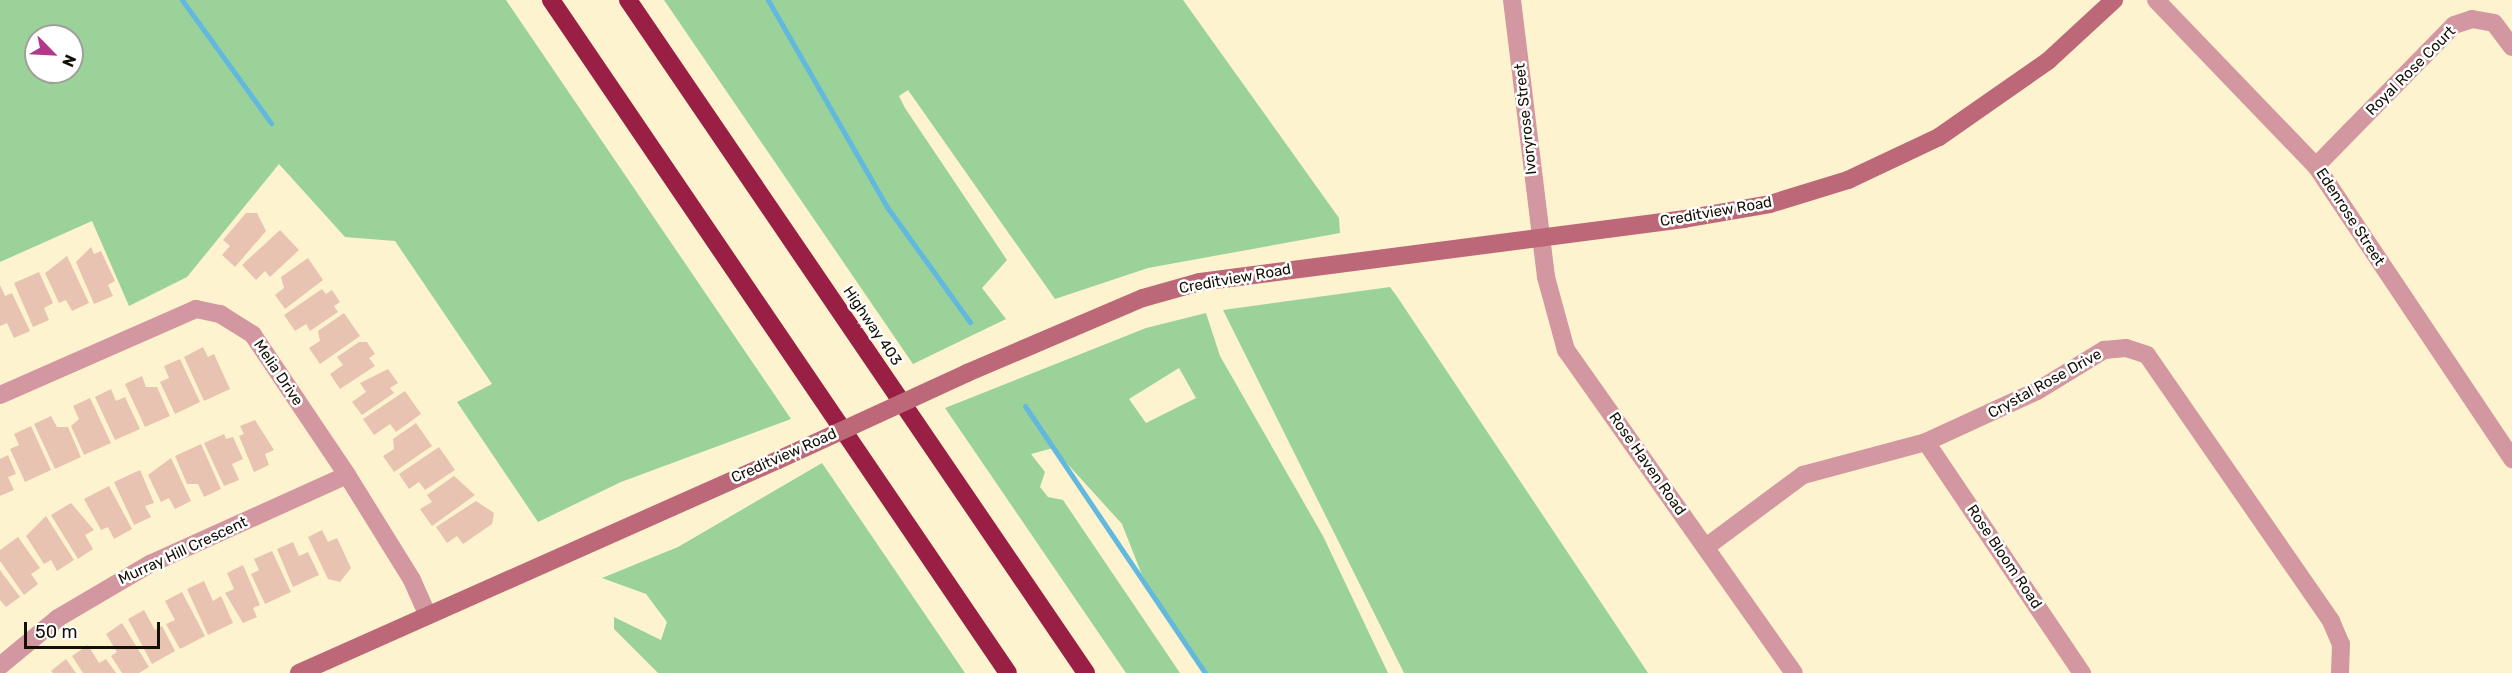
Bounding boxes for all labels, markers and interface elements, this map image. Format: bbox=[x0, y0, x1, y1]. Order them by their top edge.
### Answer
street label: Royal Rose Court bbox=[2363, 23, 2459, 119]
north arrow bbox=[24, 24, 84, 84]
text: N bbox=[58, 52, 80, 70]
street label: Ivoryrose Street bbox=[1511, 62, 1541, 176]
street label: Edenrose Street bbox=[2312, 165, 2388, 269]
street label: Creditview Road bbox=[1658, 193, 1774, 231]
street label: Creditview Road bbox=[1177, 260, 1293, 298]
street label: Highway 403 bbox=[839, 283, 905, 369]
street label: Melia Drive bbox=[249, 337, 307, 409]
street label: Crystal Rose Drive bbox=[1985, 345, 2105, 423]
street label: Rose Haven Road bbox=[1605, 409, 1689, 519]
street label: Creditview Road bbox=[728, 425, 840, 487]
street label: Rose Bloom Road bbox=[1963, 502, 2045, 612]
street label: Murray Hill Crescent bbox=[115, 513, 251, 589]
scale bar bbox=[27, 610, 164, 648]
text: 50 m bbox=[35, 621, 78, 643]

